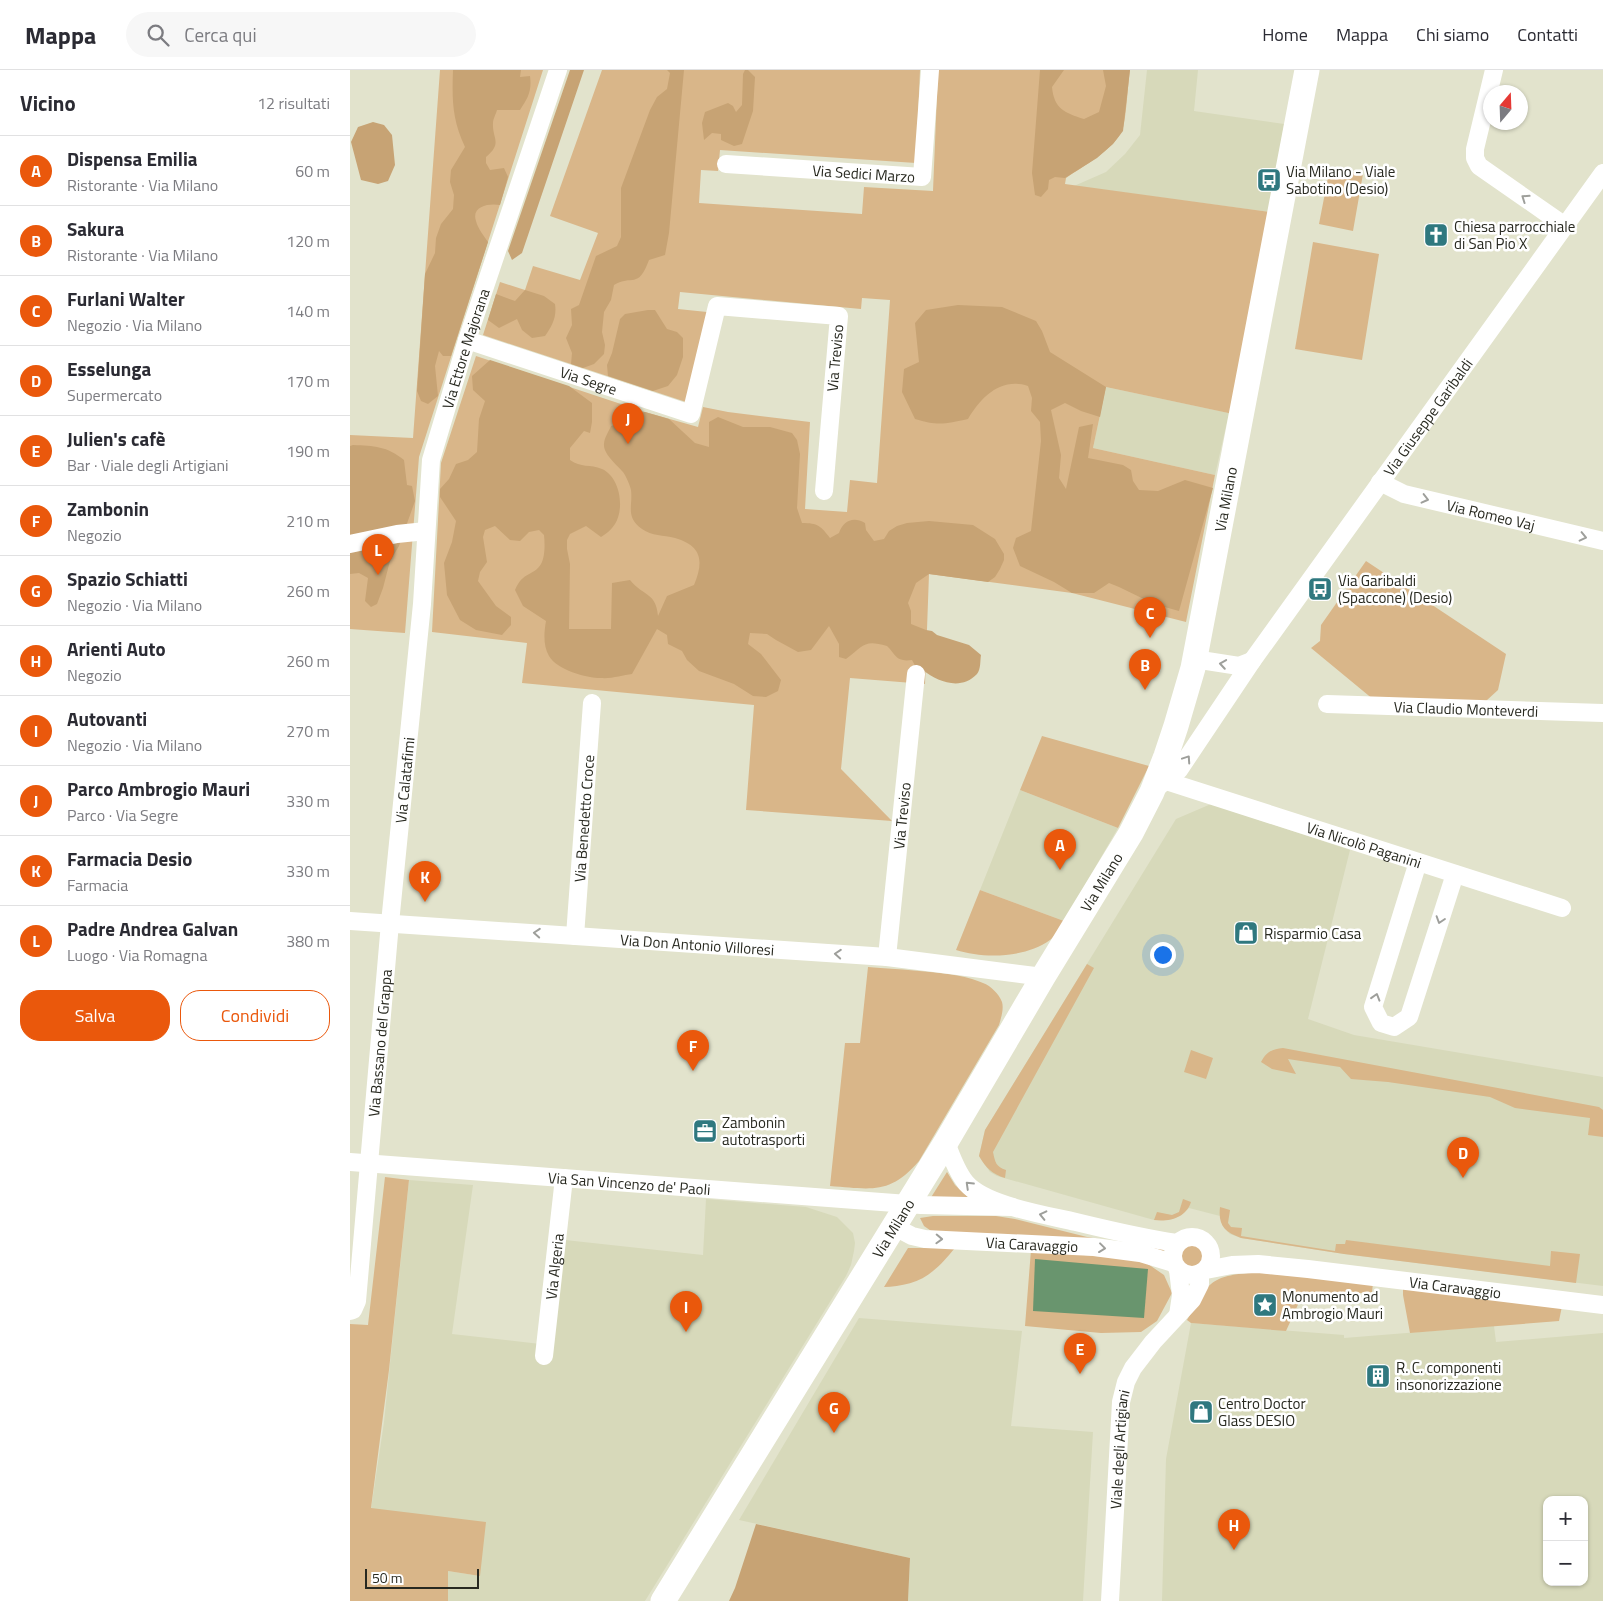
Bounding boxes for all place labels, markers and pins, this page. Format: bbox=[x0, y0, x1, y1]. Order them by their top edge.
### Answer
place label: Via Milano - Viale Sabotino (Desio) bbox=[1286, 160, 1395, 200]
bus stop icon: Via Milano - Viale Sabotino (Desio) bbox=[1256, 167, 1282, 193]
place label: Chiesa parrocchiale di San Pio X bbox=[1454, 215, 1575, 255]
church icon: Chiesa parrocchiale di San Pio X bbox=[1423, 222, 1449, 248]
pin: J bbox=[612, 403, 644, 444]
pin: L bbox=[362, 534, 394, 575]
place label: Via Garibaldi (Spaccone) (Desio) bbox=[1338, 569, 1452, 609]
bus stop icon: Via Garibaldi (Spaccone) (Desio) bbox=[1307, 576, 1333, 602]
pin: C bbox=[1134, 597, 1166, 638]
pin: B bbox=[1129, 649, 1161, 690]
pin: A bbox=[1044, 829, 1076, 870]
pin: K bbox=[409, 861, 441, 902]
shop icon: Risparmio Casa bbox=[1233, 920, 1259, 946]
place label: Risparmio Casa bbox=[1264, 922, 1362, 945]
pin: F bbox=[677, 1030, 709, 1071]
place label: Zambonin autotrasporti bbox=[722, 1111, 805, 1151]
office icon: Zambonin autotrasporti bbox=[692, 1118, 718, 1144]
pin: D bbox=[1447, 1137, 1479, 1178]
place label: Monumento ad Ambrogio Mauri bbox=[1282, 1285, 1383, 1325]
pin: I bbox=[670, 1291, 702, 1332]
place icon: Monumento ad Ambrogio Mauri bbox=[1252, 1292, 1278, 1318]
pin: E bbox=[1064, 1333, 1096, 1374]
place label: R. C. componenti insonorizzazione bbox=[1396, 1356, 1502, 1396]
building icon: R. C. componenti insonorizzazione bbox=[1365, 1363, 1391, 1389]
pin: G bbox=[818, 1392, 850, 1433]
place label: Centro Doctor Glass DESIO bbox=[1218, 1392, 1306, 1432]
shop icon: Centro Doctor Glass DESIO bbox=[1188, 1399, 1214, 1425]
pin: H bbox=[1218, 1509, 1250, 1550]

